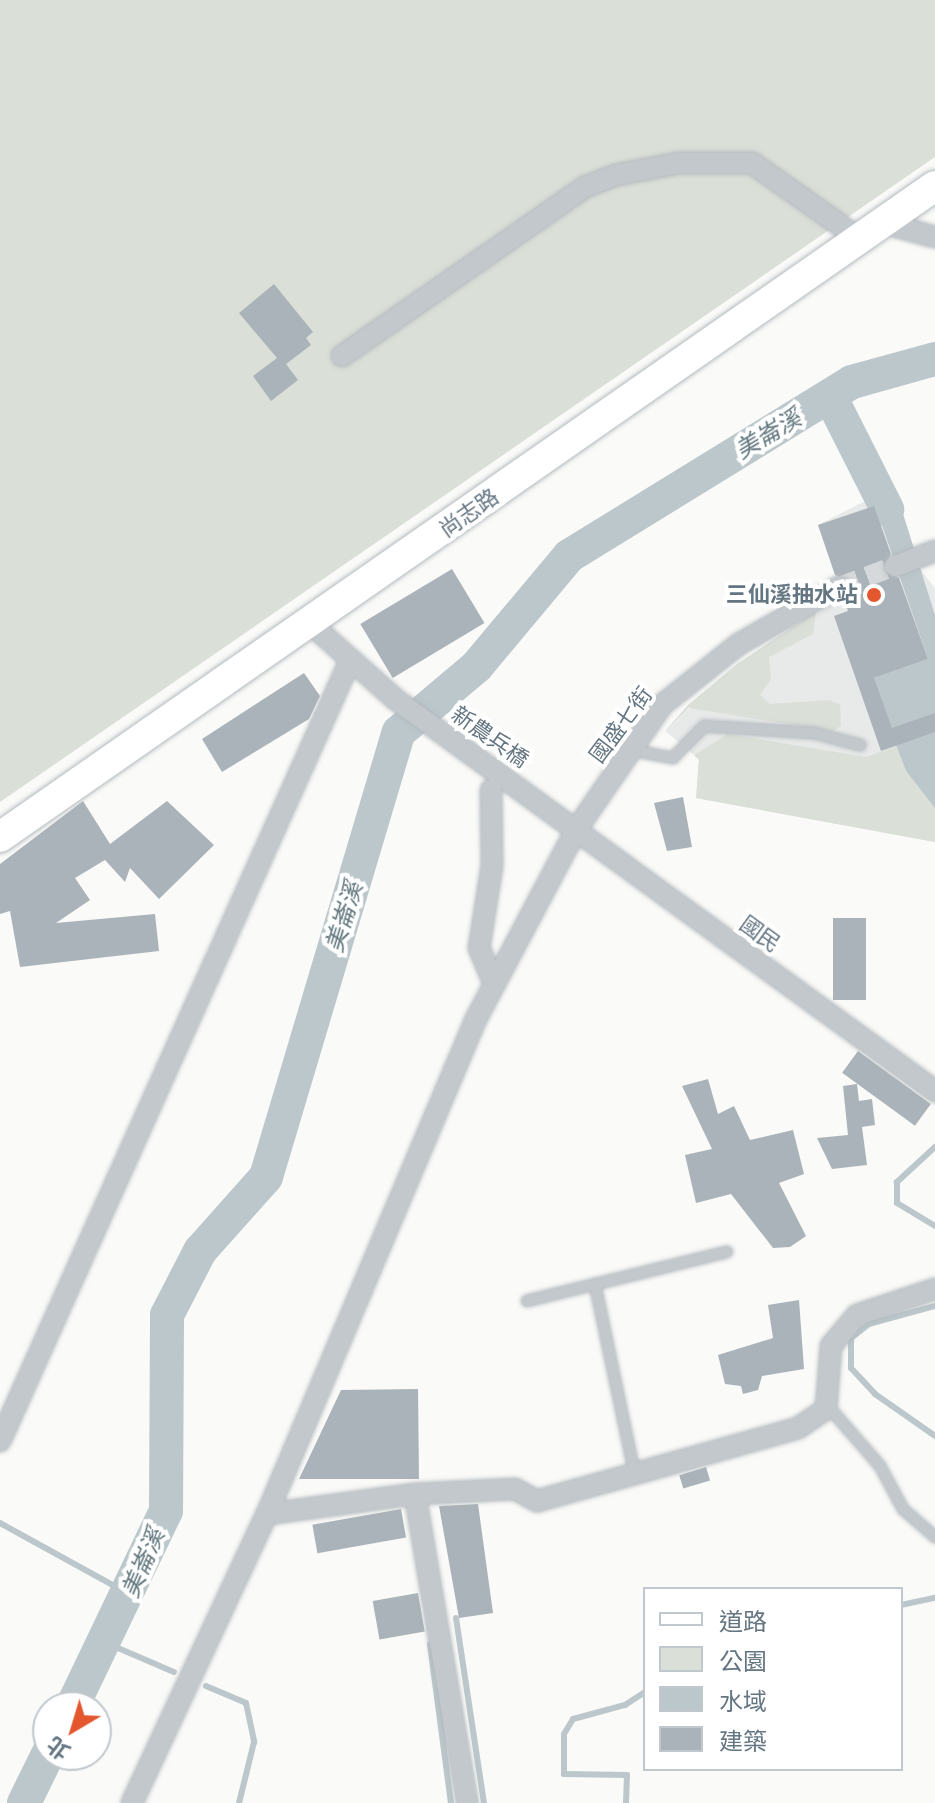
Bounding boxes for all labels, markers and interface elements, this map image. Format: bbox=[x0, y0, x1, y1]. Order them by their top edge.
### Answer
water label: 美崙溪 bbox=[730, 403, 806, 465]
street label: 尚志路 bbox=[434, 483, 504, 543]
place label: 三仙溪抽水站 bbox=[726, 582, 858, 608]
marker: 三仙溪抽水站 bbox=[865, 586, 883, 604]
street label: 國盛七街 bbox=[584, 682, 658, 768]
street label: 新農兵橋 bbox=[446, 701, 534, 773]
water label: 美崙溪 bbox=[320, 878, 368, 956]
street label: 國民 bbox=[734, 910, 786, 958]
water label: 美崙溪 bbox=[116, 1524, 170, 1602]
legend bbox=[643, 1587, 903, 1771]
text: 道路 bbox=[719, 1606, 767, 1636]
text: 公園 bbox=[719, 1646, 767, 1676]
text: 水域 bbox=[719, 1686, 767, 1716]
north arrow bbox=[32, 1691, 112, 1771]
text: 建築 bbox=[719, 1726, 767, 1756]
text: 北 bbox=[41, 1731, 76, 1766]

